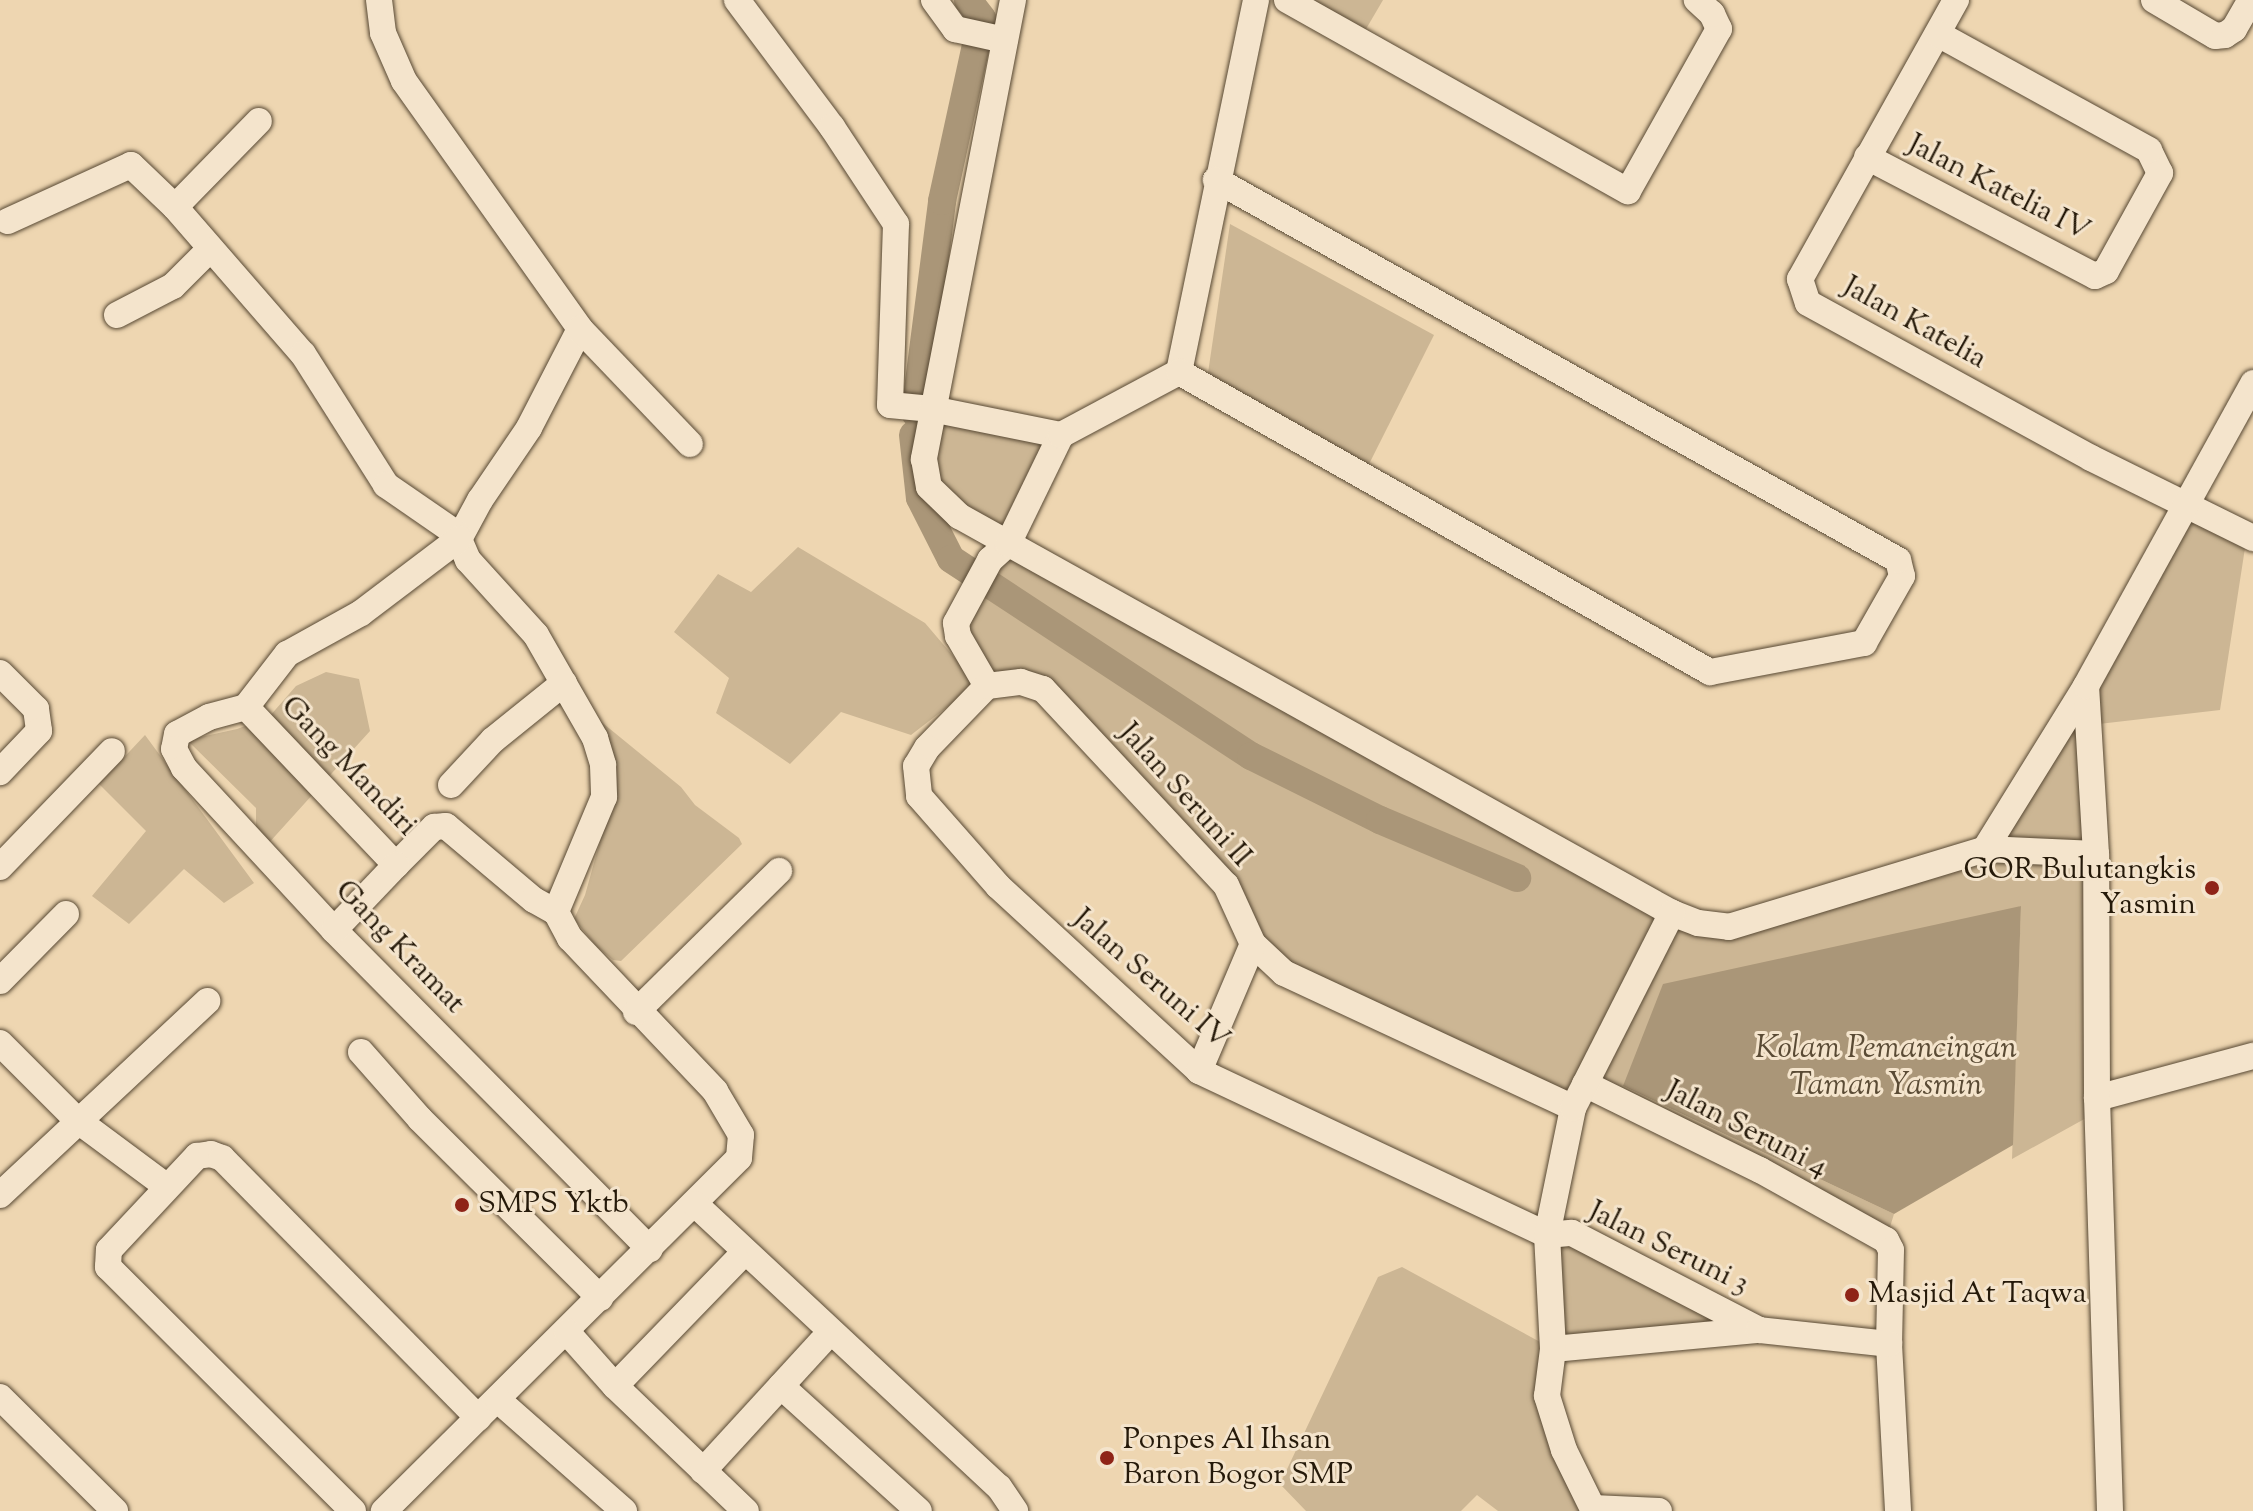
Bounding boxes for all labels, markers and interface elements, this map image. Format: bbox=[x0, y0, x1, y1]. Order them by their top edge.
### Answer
street label: Jalan Katelia IV bbox=[1901, 128, 2095, 250]
street label: Jalan Katelia bbox=[1836, 270, 1992, 378]
street label: Gang Mandiri bbox=[272, 689, 424, 845]
street label: Jalan Seruni II bbox=[1110, 716, 1258, 876]
place label: GOR Bulutangkis Yasmin bbox=[1964, 853, 2196, 924]
street label: Gang Kramat bbox=[326, 874, 472, 1022]
marker: GOR Bulutangkis Yasmin bbox=[2203, 879, 2221, 897]
street label: Jalan Seruni IV bbox=[1064, 902, 1236, 1058]
water label: Kolam Pemancingan Taman Yasmin bbox=[1755, 1031, 2017, 1106]
street label: Jalan Seruni 4 bbox=[1659, 1074, 1833, 1186]
place label: SMPS Yktb bbox=[478, 1187, 629, 1223]
street label: Jalan Seruni 3 bbox=[1582, 1195, 1754, 1303]
marker: SMPS Yktb bbox=[453, 1196, 471, 1214]
place label: Masjid At Taqwa bbox=[1868, 1277, 2087, 1313]
marker: Masjid At Taqwa bbox=[1843, 1286, 1861, 1304]
place label: Ponpes Al Ihsan Baron Bogor SMP bbox=[1123, 1423, 1353, 1494]
marker: Ponpes Al Ihsan Baron Bogor SMP bbox=[1098, 1449, 1116, 1467]

